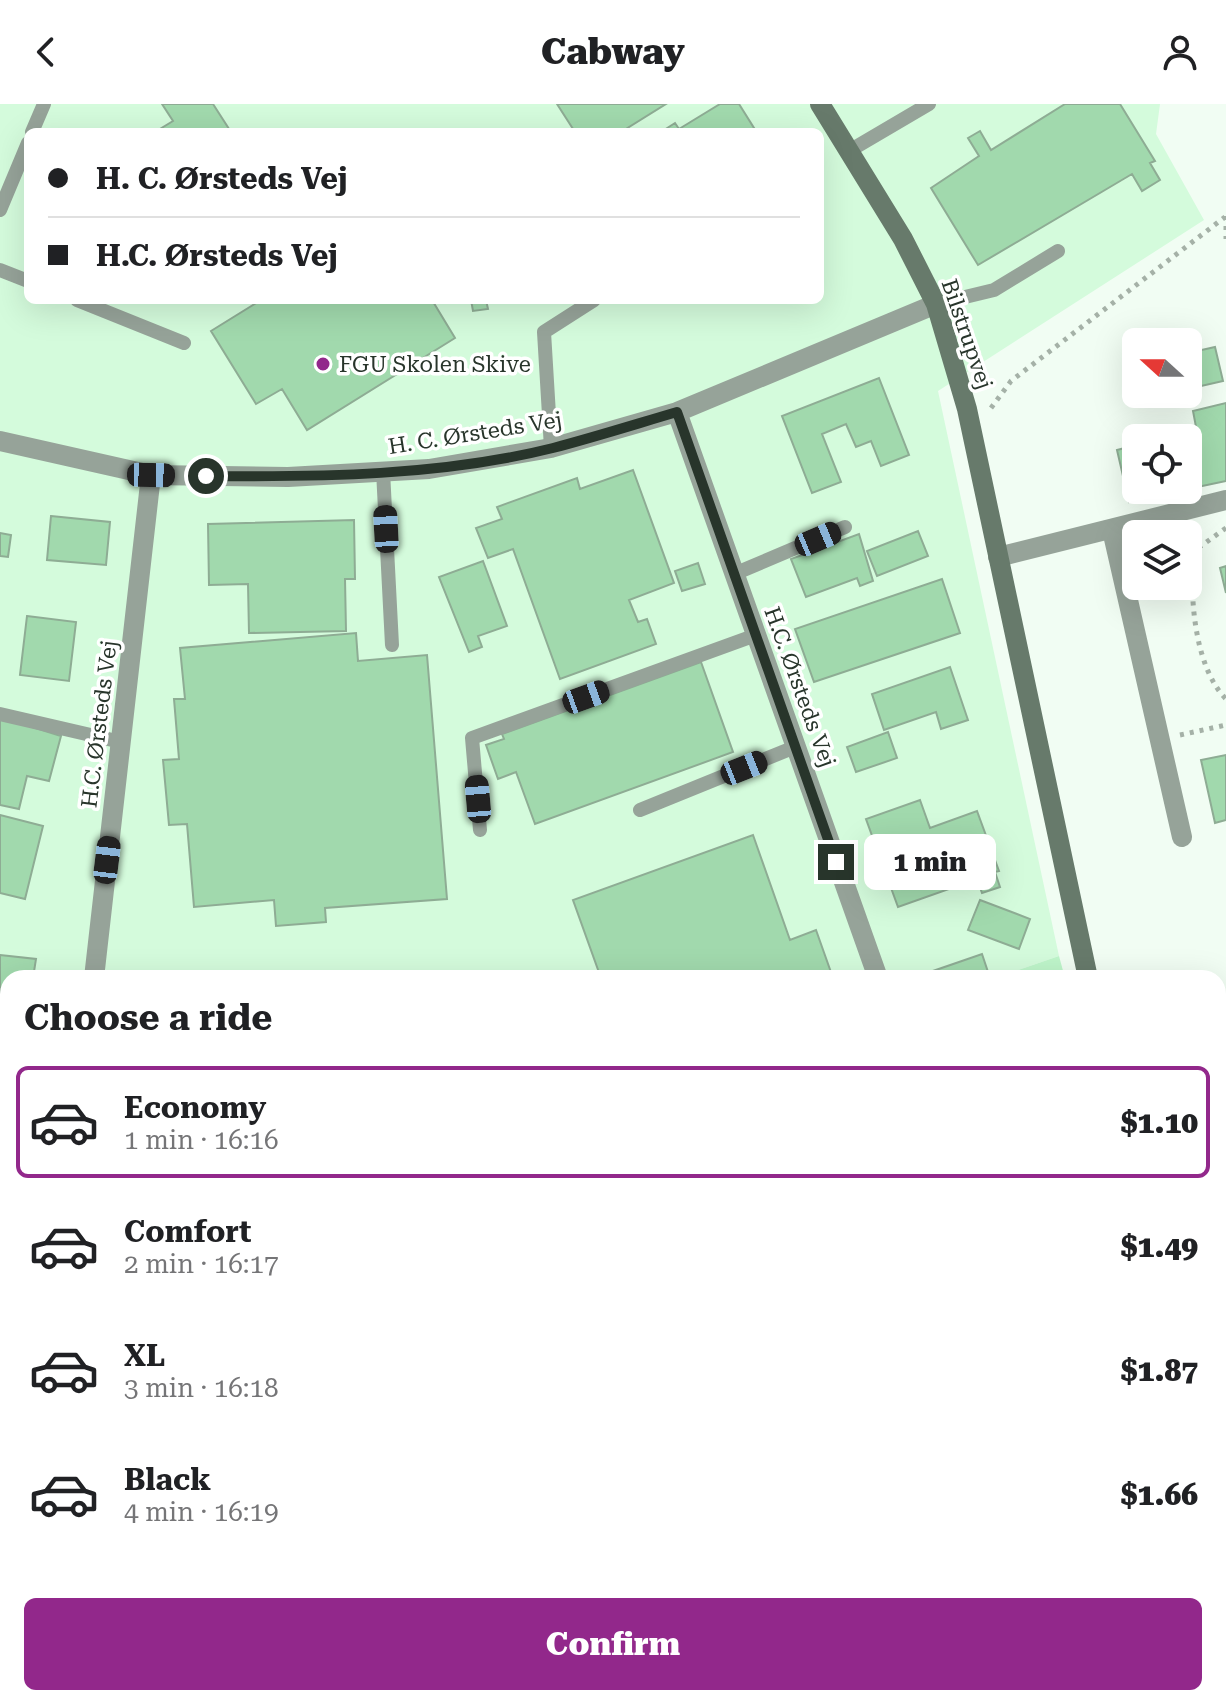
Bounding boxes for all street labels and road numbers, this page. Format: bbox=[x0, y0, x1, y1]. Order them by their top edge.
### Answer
street label: Bilstrupvej bbox=[936, 276, 998, 392]
street label: H. C. Ørsteds Vej bbox=[386, 407, 564, 459]
street label: H.C. Ørsteds Vej bbox=[759, 604, 841, 770]
street label: H.C. Ørsteds Vej bbox=[76, 639, 122, 809]

